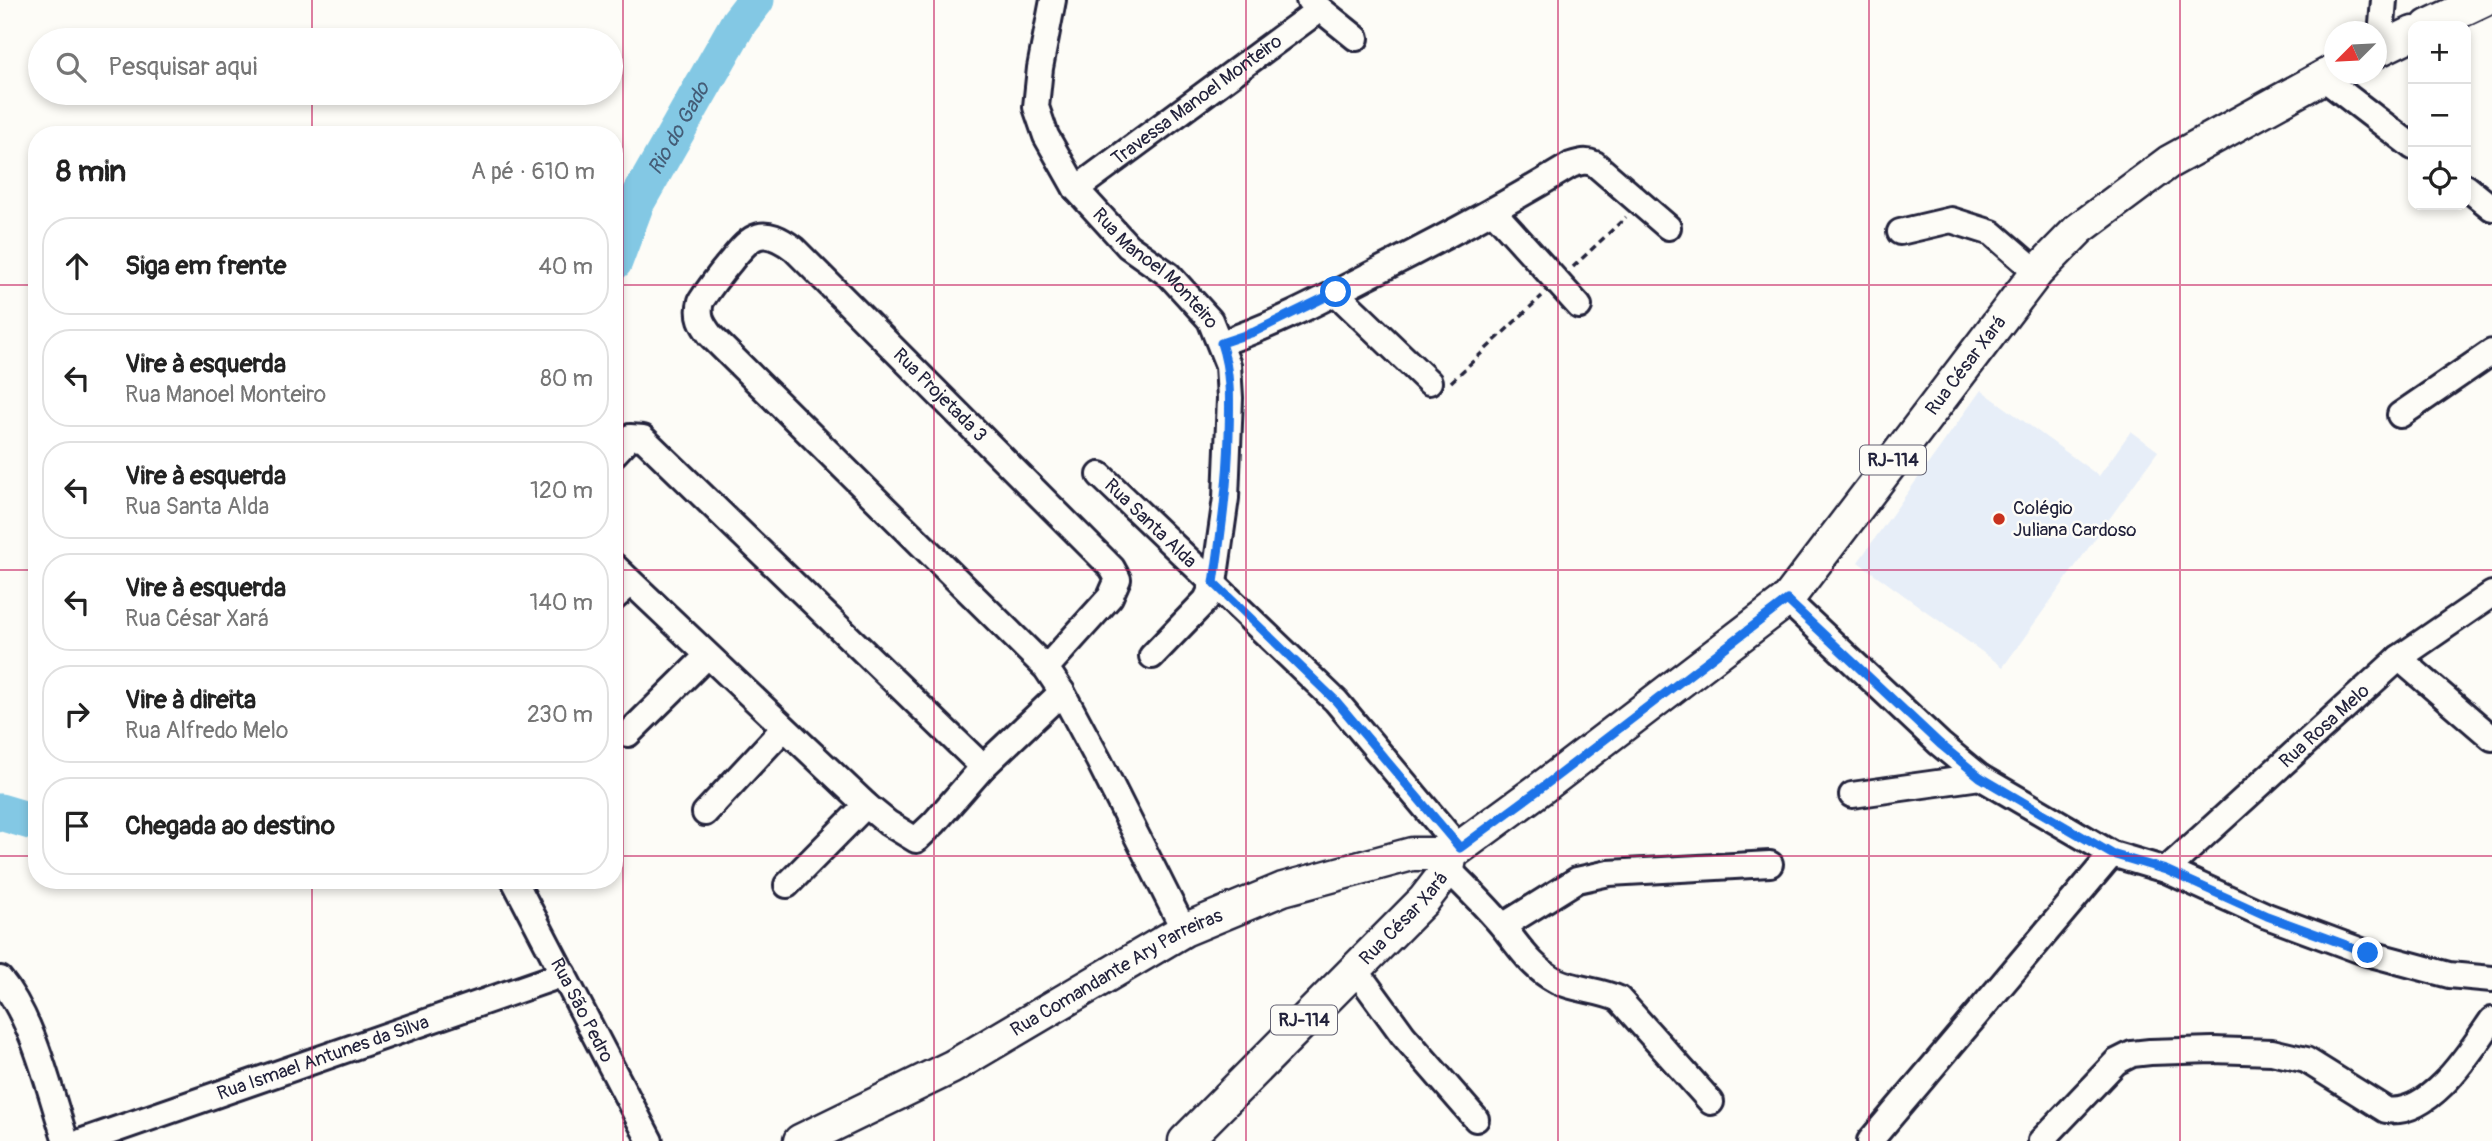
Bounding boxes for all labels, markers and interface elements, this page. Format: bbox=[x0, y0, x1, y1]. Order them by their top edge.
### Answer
north arrow bbox=[2324, 21, 2387, 84]
map controls bbox=[2408, 21, 2471, 210]
button: + bbox=[2408, 21, 2471, 84]
search box bbox=[28, 28, 623, 105]
street label: Travessa Manoel Monteiro bbox=[1107, 29, 1287, 171]
icon: search bbox=[52, 48, 90, 86]
text: Pesquisar aqui bbox=[108, 51, 257, 83]
water label: Rio do Gado bbox=[642, 76, 716, 179]
button: − bbox=[2408, 84, 2471, 147]
button: locate bbox=[2408, 147, 2471, 210]
text: 8 min bbox=[56, 153, 126, 190]
text: A pé · 610 m bbox=[471, 157, 595, 186]
street label: Rua Manoel Monteiro bbox=[1087, 203, 1224, 332]
icon: ahead bbox=[58, 247, 96, 285]
text: Siga em frente bbox=[125, 250, 286, 282]
text: 40 m bbox=[539, 252, 593, 281]
route start bbox=[1320, 276, 1351, 307]
street label: Rua César Xará bbox=[1920, 311, 2011, 420]
street label: Rua Projetada 3 bbox=[888, 343, 992, 447]
text: Vire à esquerda bbox=[125, 348, 286, 380]
icon: left bbox=[58, 359, 96, 397]
text: 80 m bbox=[540, 364, 593, 393]
text: Rua Manoel Monteiro bbox=[125, 380, 326, 409]
road number: RJ-114 bbox=[1860, 446, 1926, 474]
text: Vire à esquerda bbox=[125, 460, 286, 492]
icon: left bbox=[58, 471, 96, 509]
street label: Rua Santa Alda bbox=[1099, 474, 1202, 573]
text: 120 m bbox=[530, 476, 593, 505]
text: Rua Santa Alda bbox=[125, 492, 269, 521]
place label: Colégio Juliana Cardoso bbox=[2013, 496, 2136, 542]
marker: Colégio Juliana Cardoso bbox=[1991, 511, 2007, 527]
text: Vire à esquerda bbox=[125, 572, 286, 604]
icon: left bbox=[58, 583, 96, 621]
text: 140 m bbox=[530, 588, 593, 617]
text: Rua César Xará bbox=[125, 604, 269, 633]
street label: Rua Rosa Melo bbox=[2274, 679, 2375, 773]
text: Vire à direita bbox=[125, 684, 256, 716]
icon: right bbox=[58, 695, 96, 733]
text: 230 m bbox=[527, 700, 593, 729]
text: Rua Alfredo Melo bbox=[125, 716, 288, 745]
icon: arrive bbox=[58, 807, 96, 845]
text: Chegada ao destino bbox=[125, 810, 335, 842]
street label: Rua César Xará bbox=[1354, 867, 1453, 970]
street label: Rua Comandante Ary Parreiras bbox=[1006, 903, 1227, 1042]
route end bbox=[2352, 937, 2383, 968]
street label: Rua São Pedro bbox=[545, 954, 619, 1067]
road number: RJ-114 bbox=[1271, 1006, 1337, 1035]
street label: Rua Ismael Antunes da Silva bbox=[214, 1010, 432, 1106]

